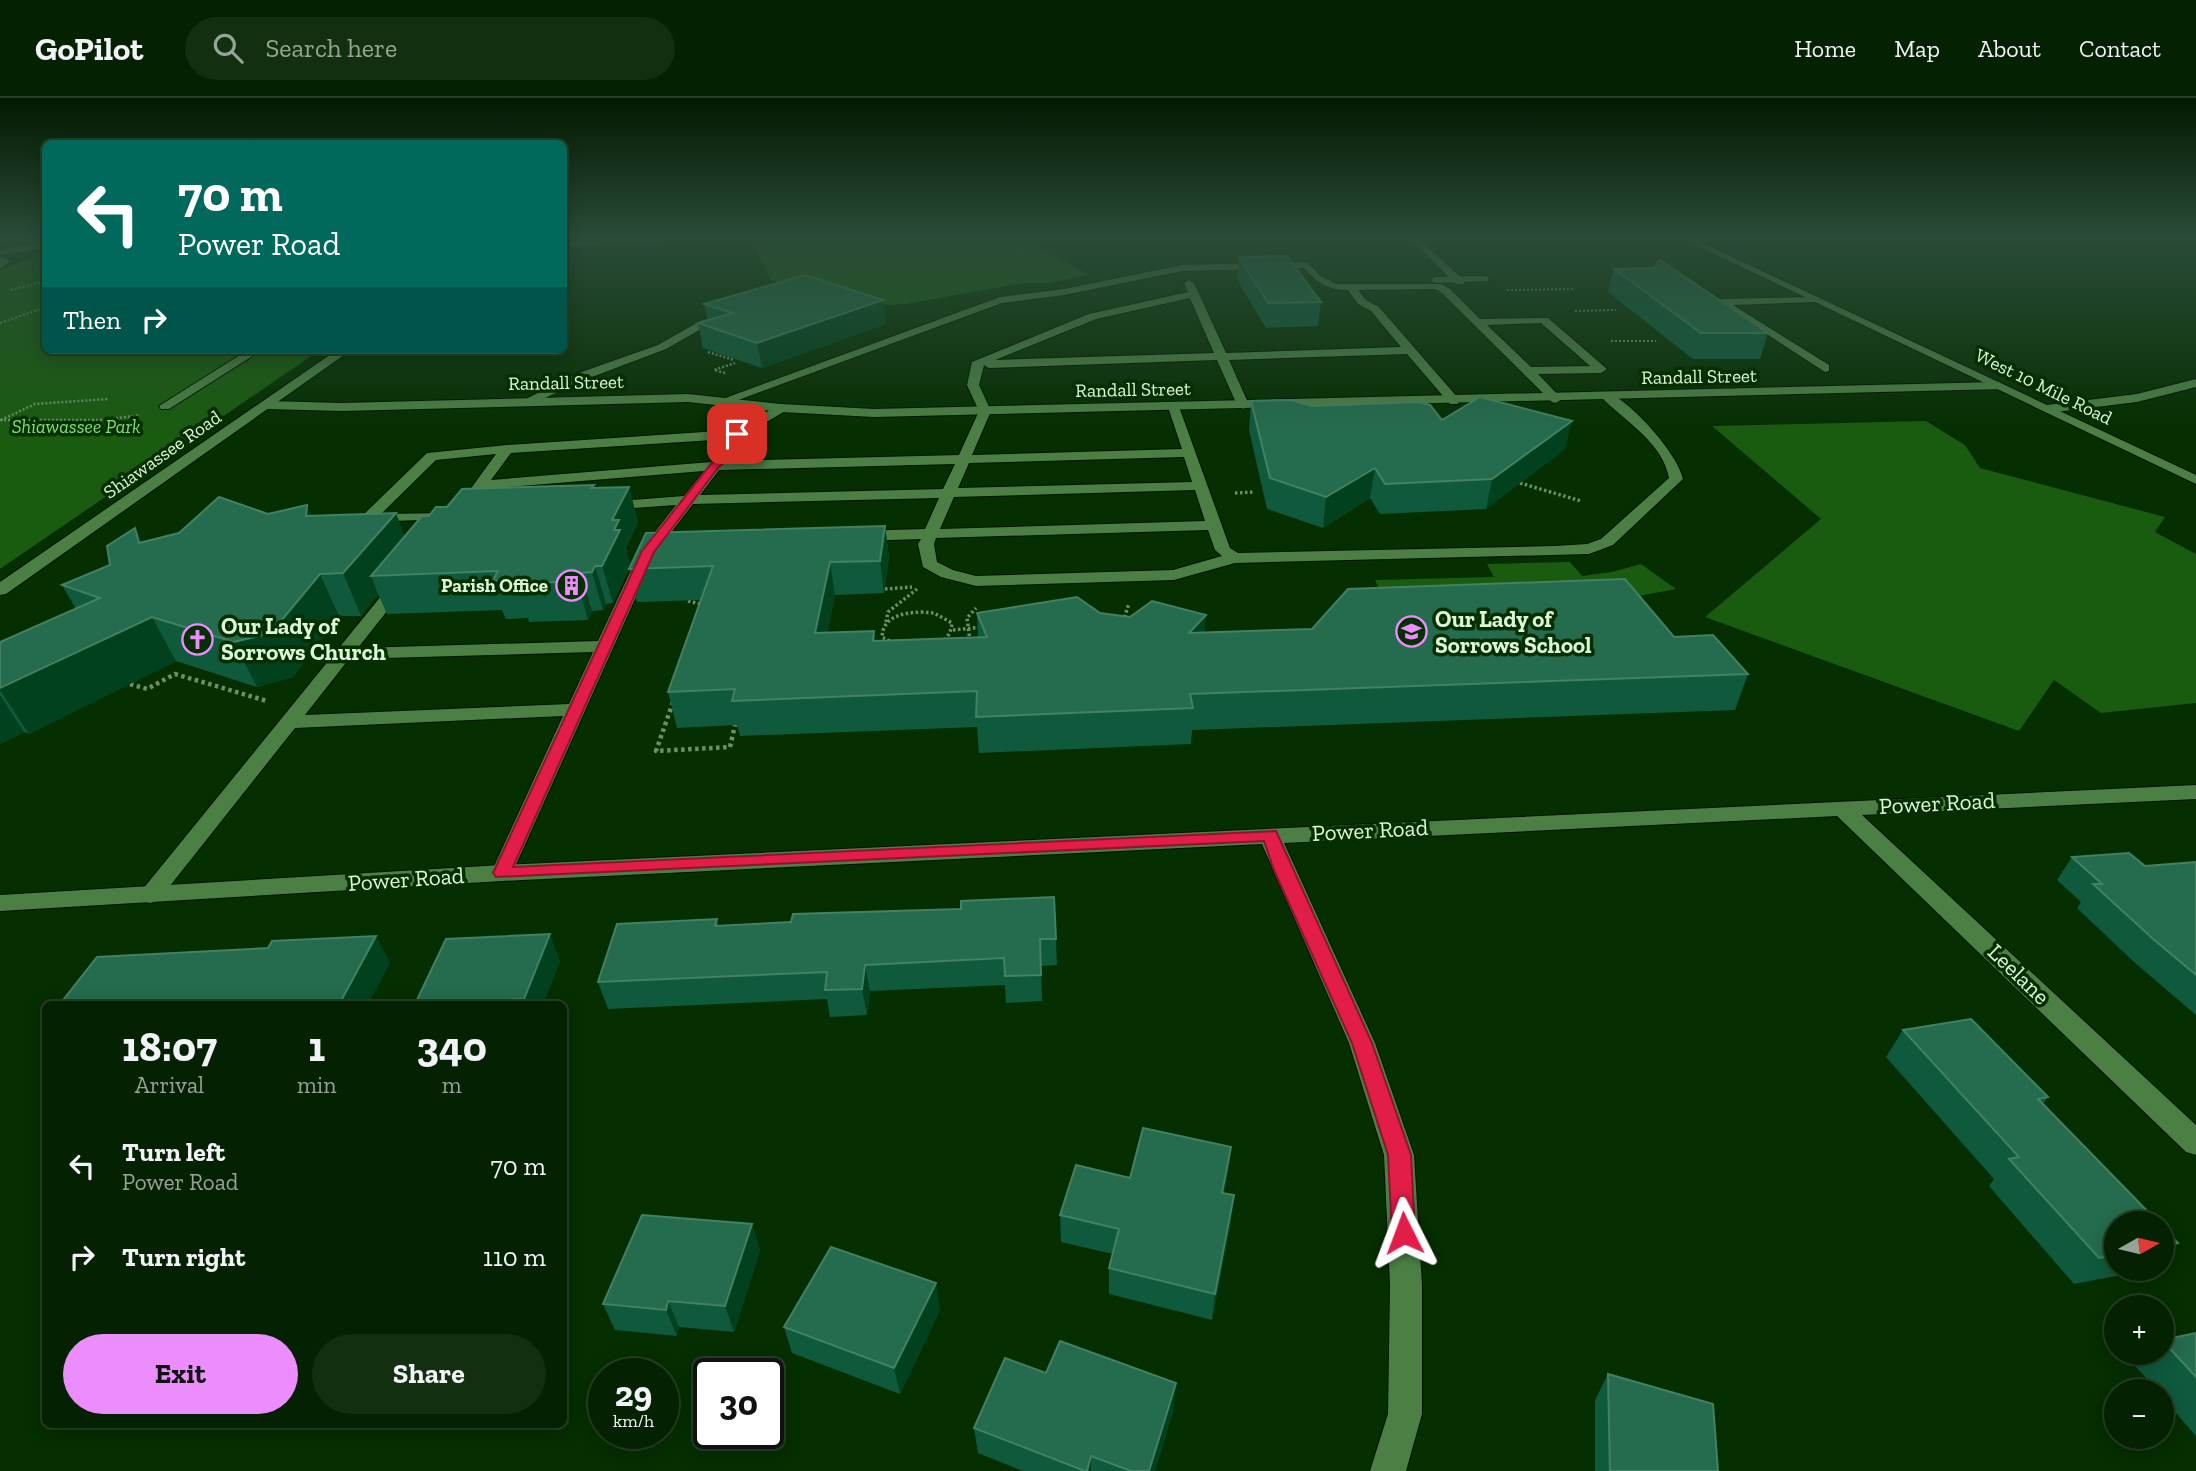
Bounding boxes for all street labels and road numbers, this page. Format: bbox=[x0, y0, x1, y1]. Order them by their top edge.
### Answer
street label: West 10 Mile Road bbox=[1972, 343, 2116, 430]
street label: Randall Street bbox=[1641, 364, 1757, 389]
street label: Randall Street bbox=[508, 370, 624, 395]
street label: Randall Street bbox=[1075, 377, 1191, 402]
street label: Shiawassee Road bbox=[99, 405, 226, 503]
street label: Power Road bbox=[1878, 786, 1996, 820]
street label: Power Road bbox=[1311, 813, 1429, 847]
street label: Power Road bbox=[347, 861, 465, 897]
street label: Leelane bbox=[1982, 938, 2056, 1010]

